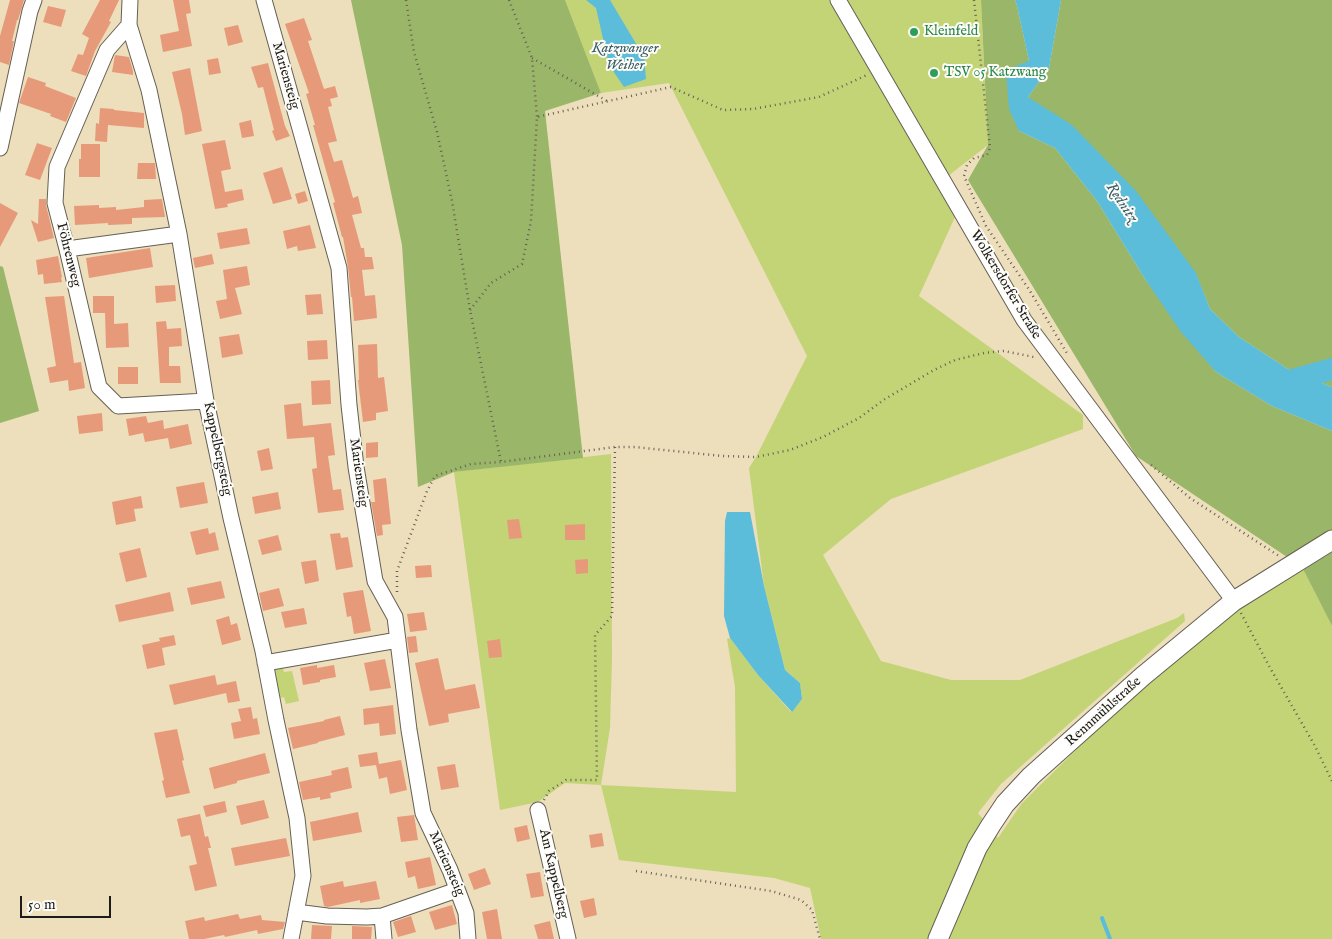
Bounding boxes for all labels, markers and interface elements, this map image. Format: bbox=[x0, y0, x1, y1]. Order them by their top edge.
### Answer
place label: Kleinfeld bbox=[924, 24, 978, 40]
marker: Kleinfeld bbox=[908, 26, 920, 38]
street label: Mariensteig bbox=[267, 40, 303, 112]
water label: Katzwanger Weiher bbox=[592, 40, 658, 75]
place label: TSV 05 Katzwang bbox=[944, 65, 1046, 81]
marker: TSV 05 Katzwang bbox=[928, 67, 940, 79]
water label: Rednitz bbox=[1101, 180, 1141, 226]
street label: Föhrenweg bbox=[52, 221, 84, 289]
street label: Wolkersdorfer Straße bbox=[966, 227, 1044, 343]
street label: Kappelbergsteig bbox=[199, 400, 235, 498]
street label: Mariensteig bbox=[345, 437, 371, 509]
street label: Rennmühlstraße bbox=[1063, 674, 1145, 750]
street label: Am Kappelberg bbox=[535, 827, 571, 921]
street label: Mariensteig bbox=[424, 829, 468, 899]
scale bar bbox=[22, 886, 114, 918]
text: 50 m bbox=[28, 895, 56, 914]

